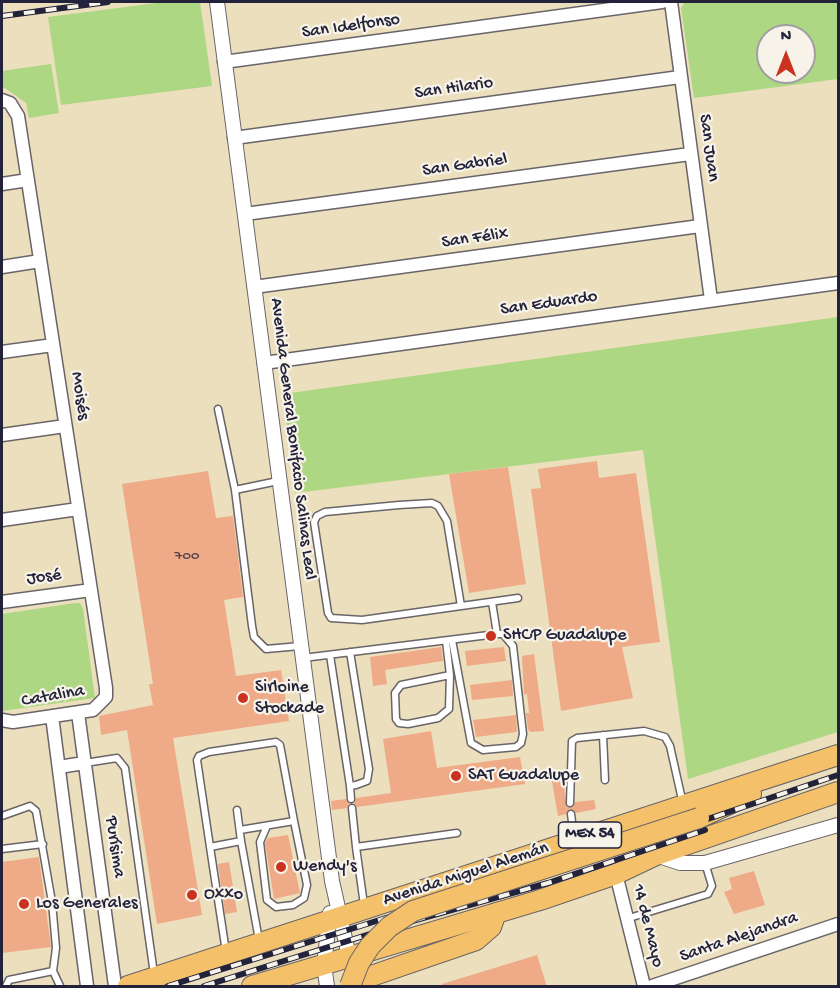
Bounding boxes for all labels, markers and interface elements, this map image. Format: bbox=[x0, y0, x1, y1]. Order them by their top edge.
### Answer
street label: San Idelfonso bbox=[301, 9, 401, 45]
north arrow bbox=[756, 24, 816, 84]
text: N bbox=[781, 28, 791, 47]
street label: San Hilario bbox=[413, 73, 495, 105]
street label: San Juan bbox=[693, 113, 723, 183]
street label: San Gabriel bbox=[421, 149, 509, 183]
street label: San Félix bbox=[440, 224, 510, 254]
street label: San Eduardo bbox=[499, 287, 599, 321]
street label: Avenida General Bonifacio Salinas Leal bbox=[264, 297, 320, 581]
street label: Moisés bbox=[65, 370, 93, 422]
house number: 700 bbox=[175, 548, 199, 566]
street label: José bbox=[25, 565, 63, 591]
place label: SHCP Guadalupe bbox=[503, 625, 626, 647]
marker: SHCP Guadalupe bbox=[484, 629, 498, 643]
place label: Sirloine Stockade bbox=[255, 677, 324, 720]
street label: Catalina bbox=[20, 681, 86, 713]
marker: Sirloine Stockade bbox=[236, 691, 250, 705]
place label: SAT Guadalupe bbox=[468, 765, 579, 787]
marker: SAT Guadalupe bbox=[449, 769, 463, 783]
street label: Purísima bbox=[99, 815, 129, 879]
road number: MEX 54 bbox=[558, 822, 622, 848]
street label: Avenida Miguel Alemán bbox=[380, 838, 552, 912]
place label: Wendy's bbox=[293, 856, 357, 878]
marker: Wendy's bbox=[274, 860, 288, 874]
street label: 14 de Mayo bbox=[626, 882, 668, 970]
place label: Oxxo bbox=[204, 884, 243, 906]
marker: Oxxo bbox=[185, 888, 199, 902]
place label: Los Generales bbox=[36, 893, 138, 915]
marker: Los Generales bbox=[17, 897, 31, 911]
street label: Santa Alejandra bbox=[677, 908, 801, 968]

